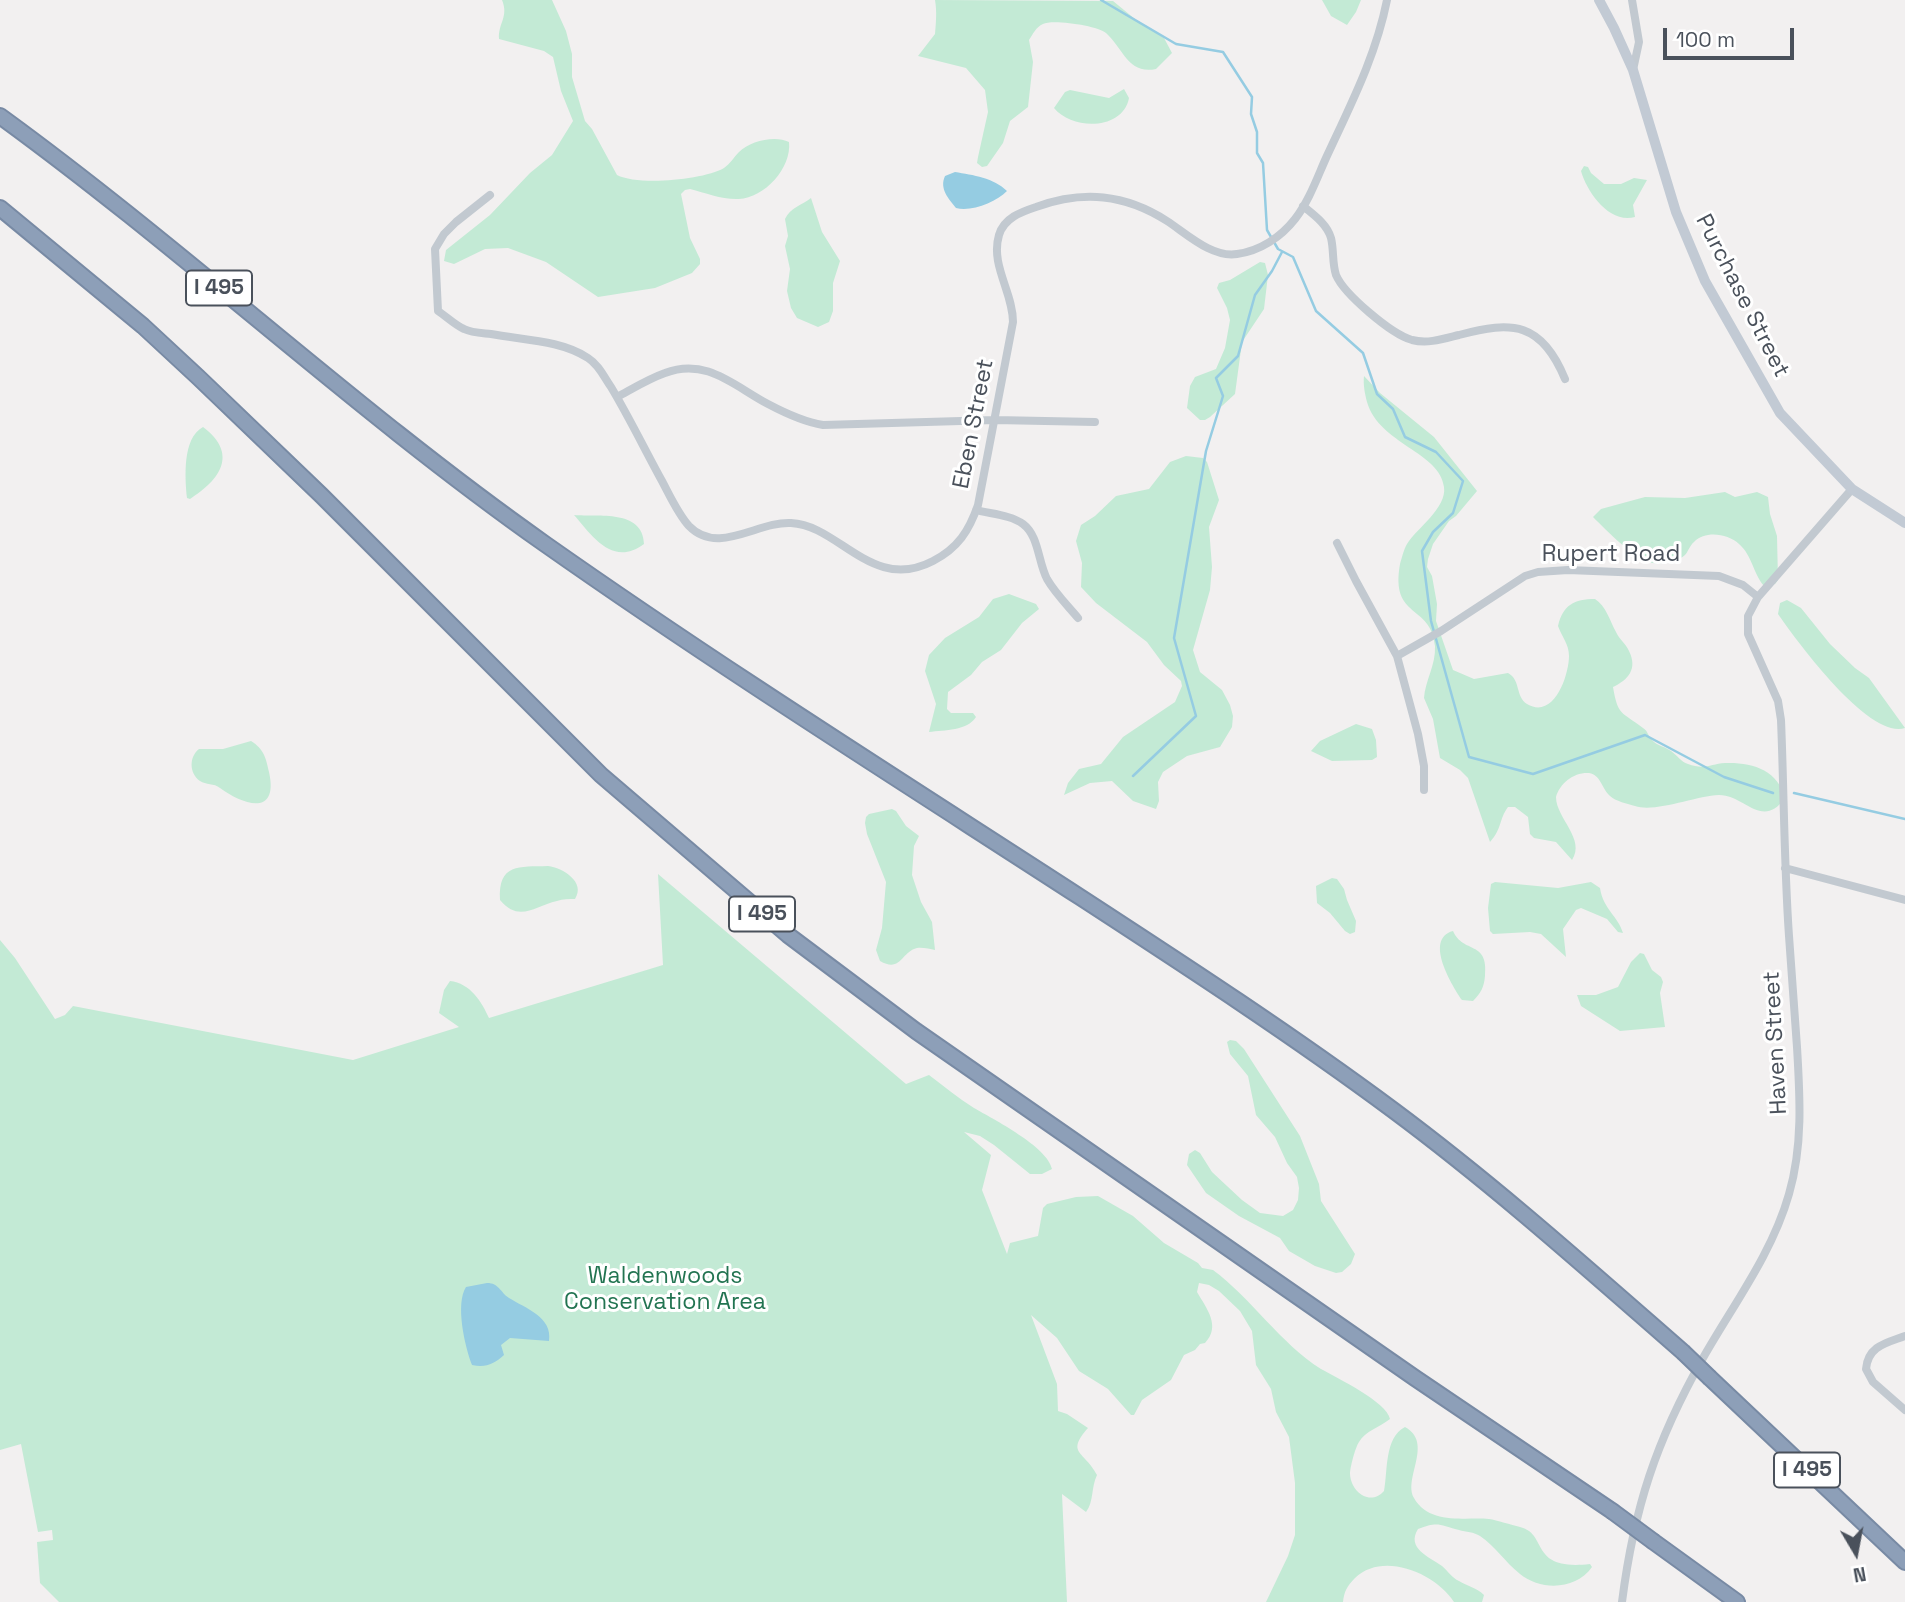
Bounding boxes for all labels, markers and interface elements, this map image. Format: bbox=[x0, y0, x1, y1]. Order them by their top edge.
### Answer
scale bar bbox=[1667, 14, 1798, 58]
text: 100 m bbox=[1676, 26, 1735, 53]
street label: Purchase Street bbox=[1689, 210, 1795, 382]
road number: I 495 bbox=[186, 270, 252, 306]
street label: Eben Street bbox=[948, 357, 1000, 491]
street label: Rupert Road bbox=[1542, 541, 1680, 569]
road number: I 495 bbox=[729, 897, 795, 932]
street label: Haven Street bbox=[1758, 971, 1794, 1115]
park label: Waldenwoods Conservation Area bbox=[564, 1263, 766, 1317]
road number: I 495 bbox=[1774, 1452, 1840, 1488]
north arrow bbox=[1821, 1518, 1891, 1588]
text: N bbox=[1851, 1561, 1868, 1588]

